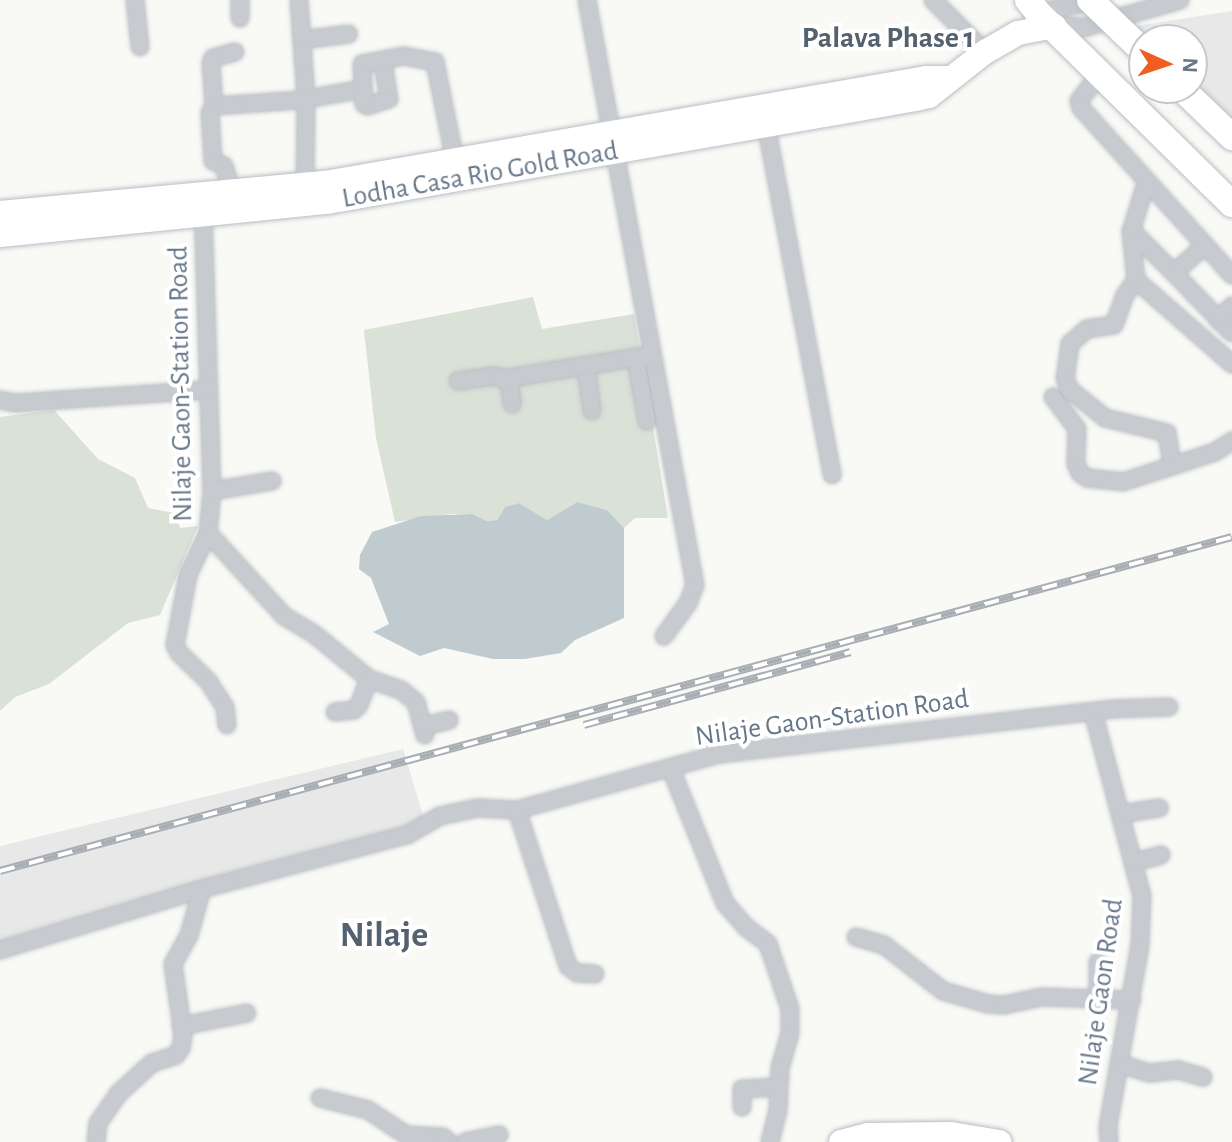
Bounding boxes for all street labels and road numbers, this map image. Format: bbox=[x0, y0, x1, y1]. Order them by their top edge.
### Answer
street label: Lodha Casa Rio Gold Road bbox=[339, 134, 621, 216]
street label: Nilaje Gaon-Station Road bbox=[162, 246, 200, 522]
street label: Nilaje Gaon-Station Road bbox=[693, 682, 971, 754]
street label: Nilaje Gaon Road bbox=[1071, 896, 1131, 1088]

